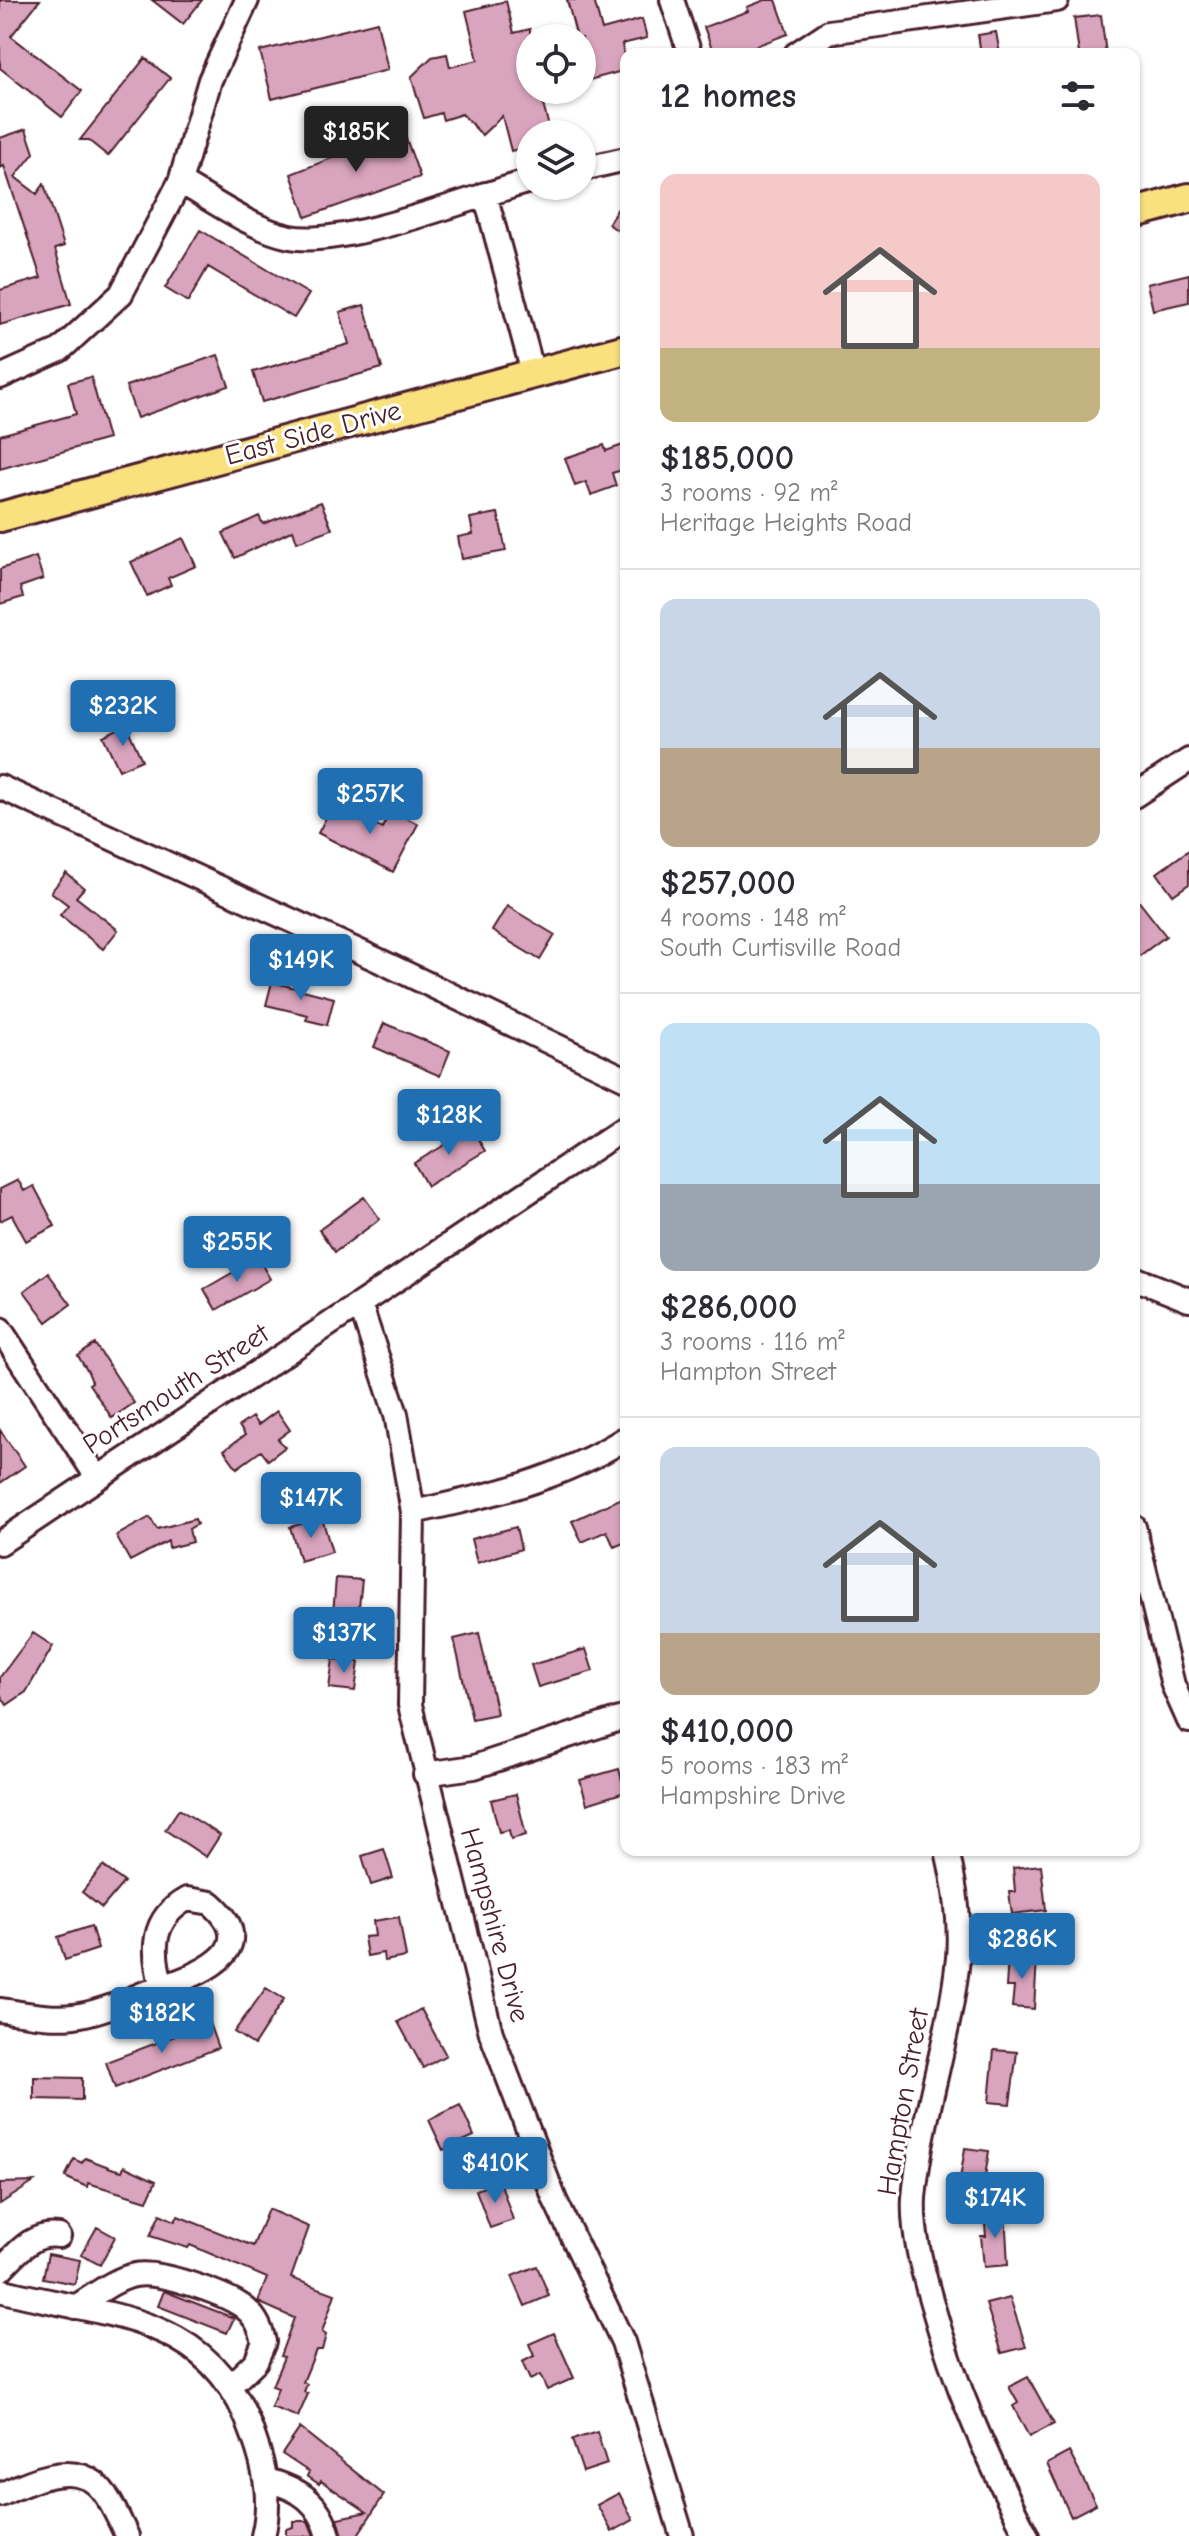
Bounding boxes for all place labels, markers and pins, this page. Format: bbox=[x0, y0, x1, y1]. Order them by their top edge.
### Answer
pin: $185K bbox=[300, 106, 412, 174]
pin: $232K bbox=[67, 680, 179, 748]
pin: $257K bbox=[314, 768, 426, 836]
pin: $149K bbox=[245, 934, 357, 1002]
pin: $128K bbox=[393, 1089, 505, 1157]
pin: $255K bbox=[181, 1216, 293, 1284]
pin: $147K bbox=[255, 1472, 367, 1540]
pin: $137K bbox=[288, 1607, 400, 1675]
pin: $286K bbox=[966, 1913, 1078, 1981]
pin: $182K bbox=[106, 1987, 218, 2055]
pin: $410K bbox=[439, 2137, 551, 2205]
pin: $174K bbox=[939, 2172, 1051, 2240]

